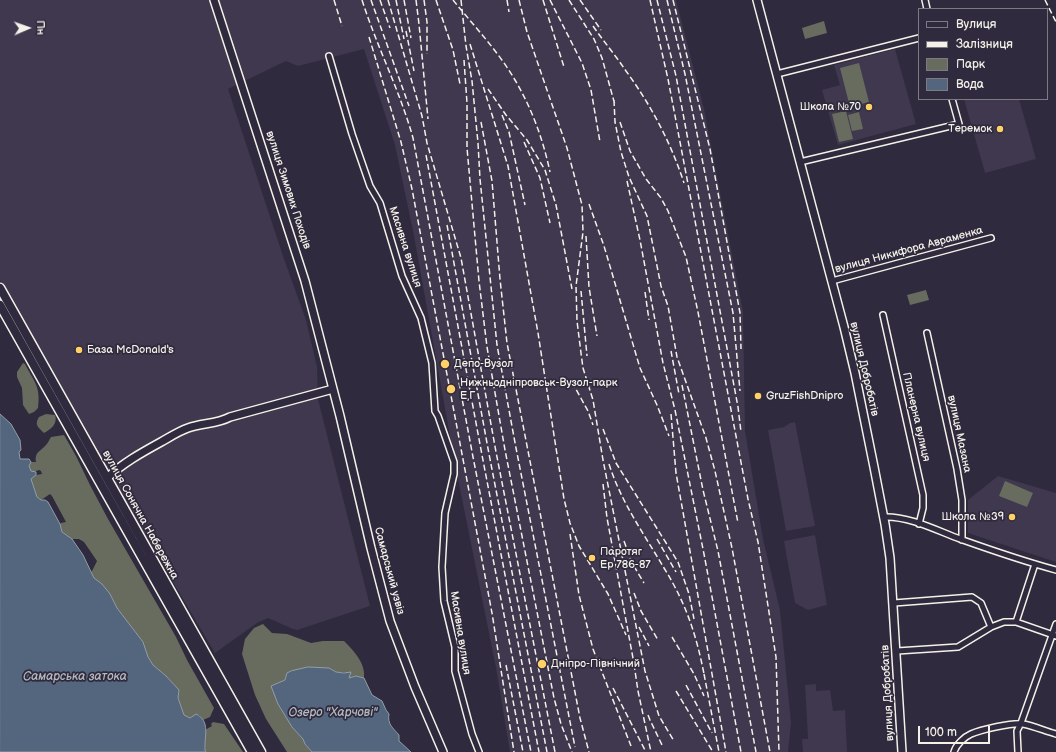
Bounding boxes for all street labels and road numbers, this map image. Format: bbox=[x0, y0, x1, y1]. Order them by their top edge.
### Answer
street label: вулиця Зимових Походів bbox=[263, 129, 313, 251]
street label: Масивна вулиця bbox=[386, 205, 424, 289]
street label: вулиця Никифора Авраменка bbox=[834, 224, 984, 276]
street label: вулиця Добробатів bbox=[847, 321, 881, 417]
street label: Планерна вулиця bbox=[899, 371, 933, 463]
street label: вулиця Мазана bbox=[944, 394, 974, 474]
street label: вулиця Сонячна Набережна bbox=[99, 448, 181, 582]
street label: Самарський узвіз bbox=[371, 526, 407, 616]
street label: Масивна вулиця bbox=[447, 590, 473, 676]
street label: вулиця Добробатів bbox=[879, 645, 897, 741]

